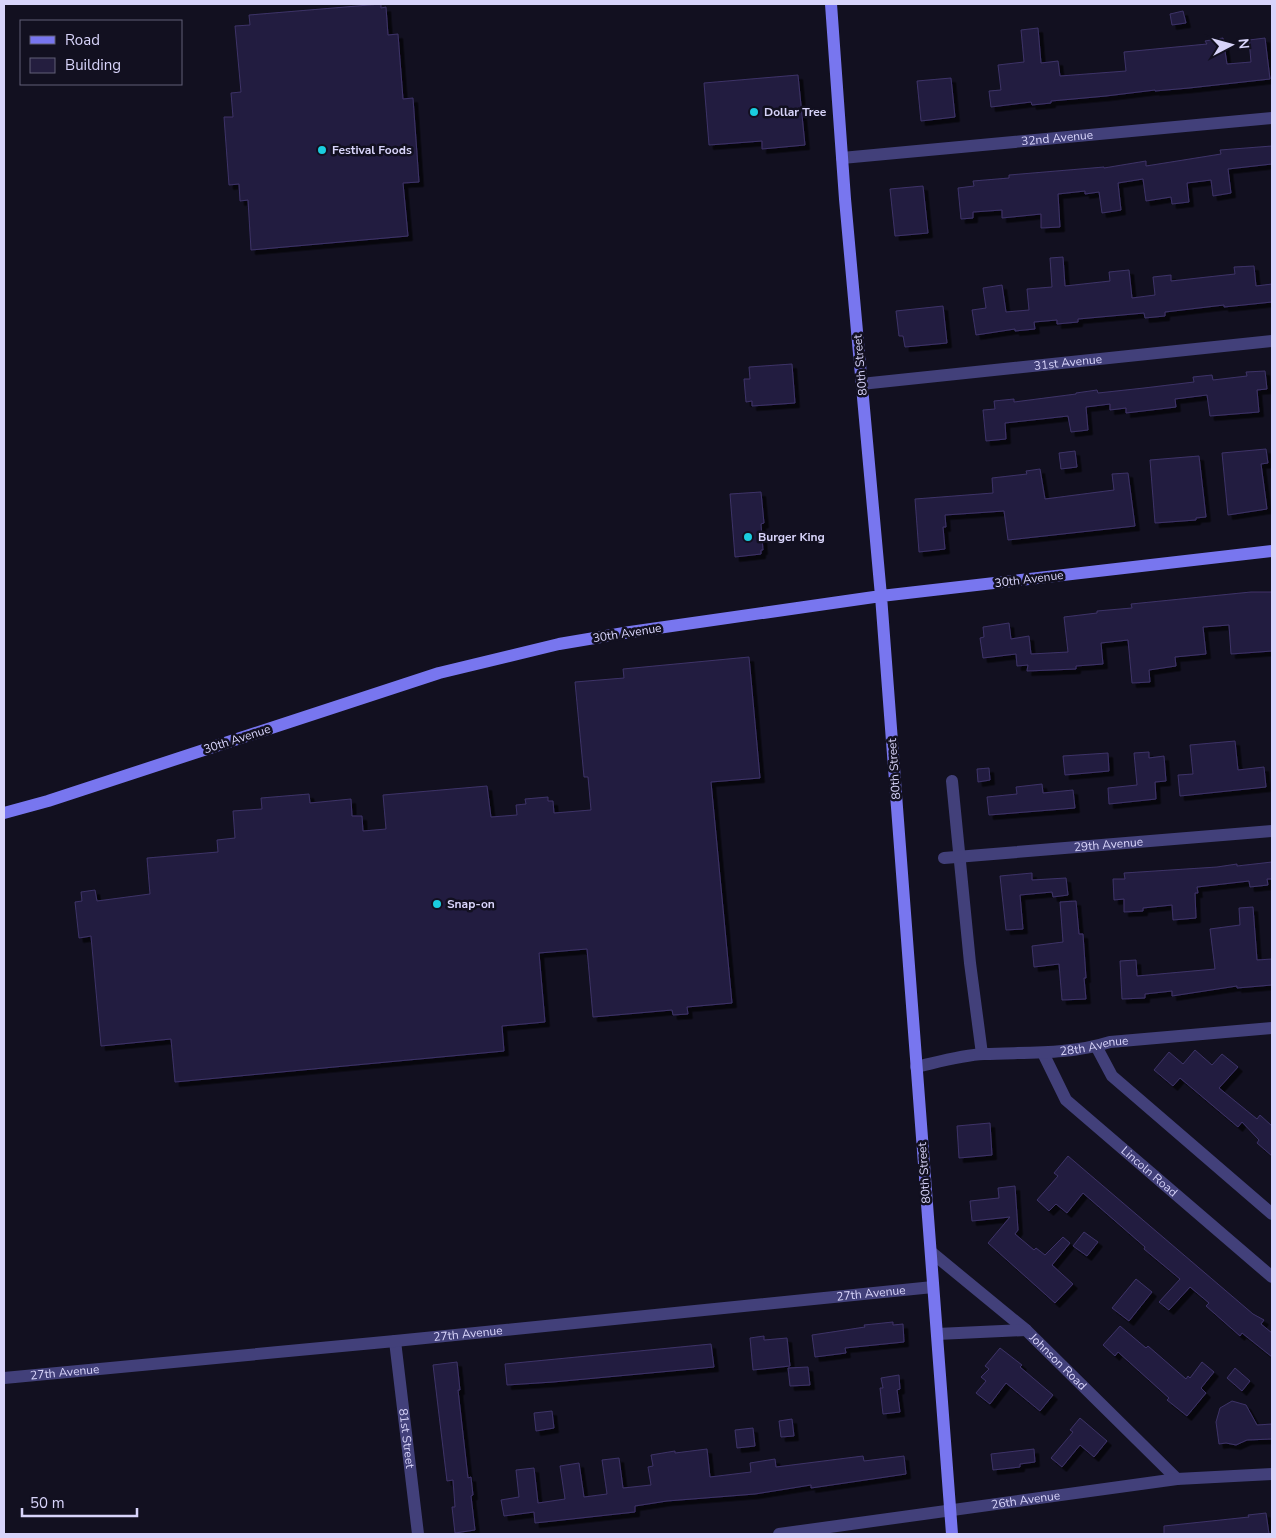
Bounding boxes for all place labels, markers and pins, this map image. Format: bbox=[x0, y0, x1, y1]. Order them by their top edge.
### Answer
place label: Dollar Tree bbox=[764, 104, 827, 120]
marker: Dollar Tree bbox=[748, 106, 760, 118]
place label: Festival Foods bbox=[332, 142, 412, 158]
marker: Festival Foods bbox=[316, 144, 328, 156]
place label: Burger King bbox=[758, 529, 825, 545]
marker: Burger King bbox=[742, 531, 754, 543]
place label: Snap-on bbox=[447, 896, 495, 912]
marker: Snap-on bbox=[431, 898, 443, 910]

